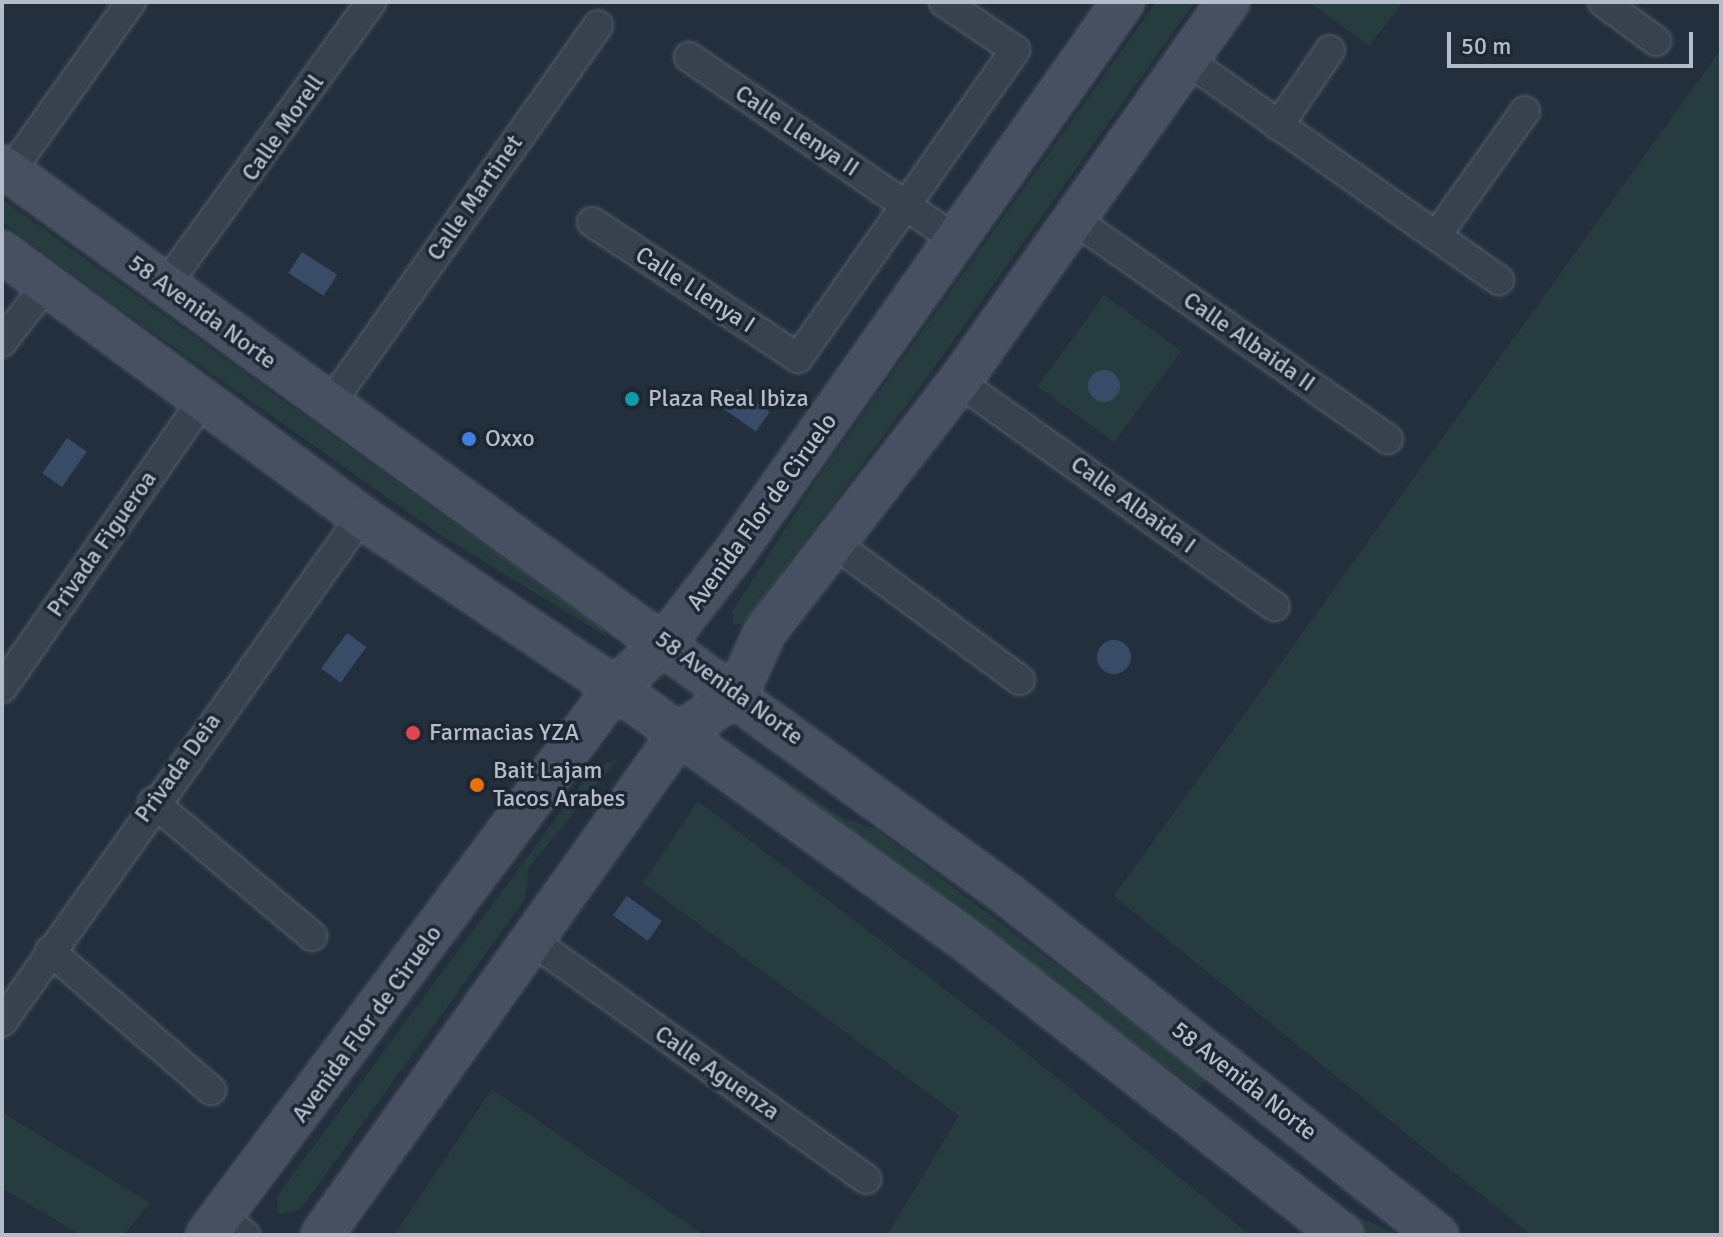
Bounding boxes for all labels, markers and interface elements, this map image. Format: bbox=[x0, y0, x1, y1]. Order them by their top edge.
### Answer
scale bar bbox=[1451, 16, 1697, 66]
text: 50 m bbox=[1461, 31, 1511, 61]
street label: Calle Morell bbox=[236, 69, 330, 187]
street label: Calle Llenya II bbox=[729, 79, 865, 183]
street label: Calle Martinet bbox=[421, 130, 529, 266]
street label: Calle Llenya I bbox=[630, 241, 760, 339]
street label: 58 Avenida Norte bbox=[122, 249, 282, 375]
street label: Calle Albaida II bbox=[1177, 286, 1321, 398]
place label: Plaza Real Ibiza bbox=[648, 385, 809, 413]
marker: Plaza Real Ibiza bbox=[623, 390, 641, 408]
street label: Avenida Flor de Ciruelo bbox=[681, 408, 843, 616]
place label: Oxxo bbox=[485, 425, 535, 453]
marker: Oxxo bbox=[460, 430, 478, 448]
street label: Calle Albaida I bbox=[1065, 450, 1201, 560]
street label: Privada Figueroa bbox=[41, 465, 163, 623]
street label: 58 Avenida Norte bbox=[649, 625, 809, 751]
street label: Privada Deia bbox=[129, 708, 227, 828]
place label: Farmacias YZA bbox=[429, 719, 579, 747]
marker: Farmacias YZA bbox=[404, 724, 422, 742]
place label: Bait Lajam Tacos Arabes bbox=[493, 757, 625, 813]
marker: Bait Lajam Tacos Arabes bbox=[468, 776, 486, 794]
street label: Avenida Flor de Ciruelo bbox=[286, 920, 448, 1128]
street label: 58 Avenida Norte bbox=[1166, 1015, 1322, 1147]
street label: Calle Aguenza bbox=[649, 1019, 785, 1127]

